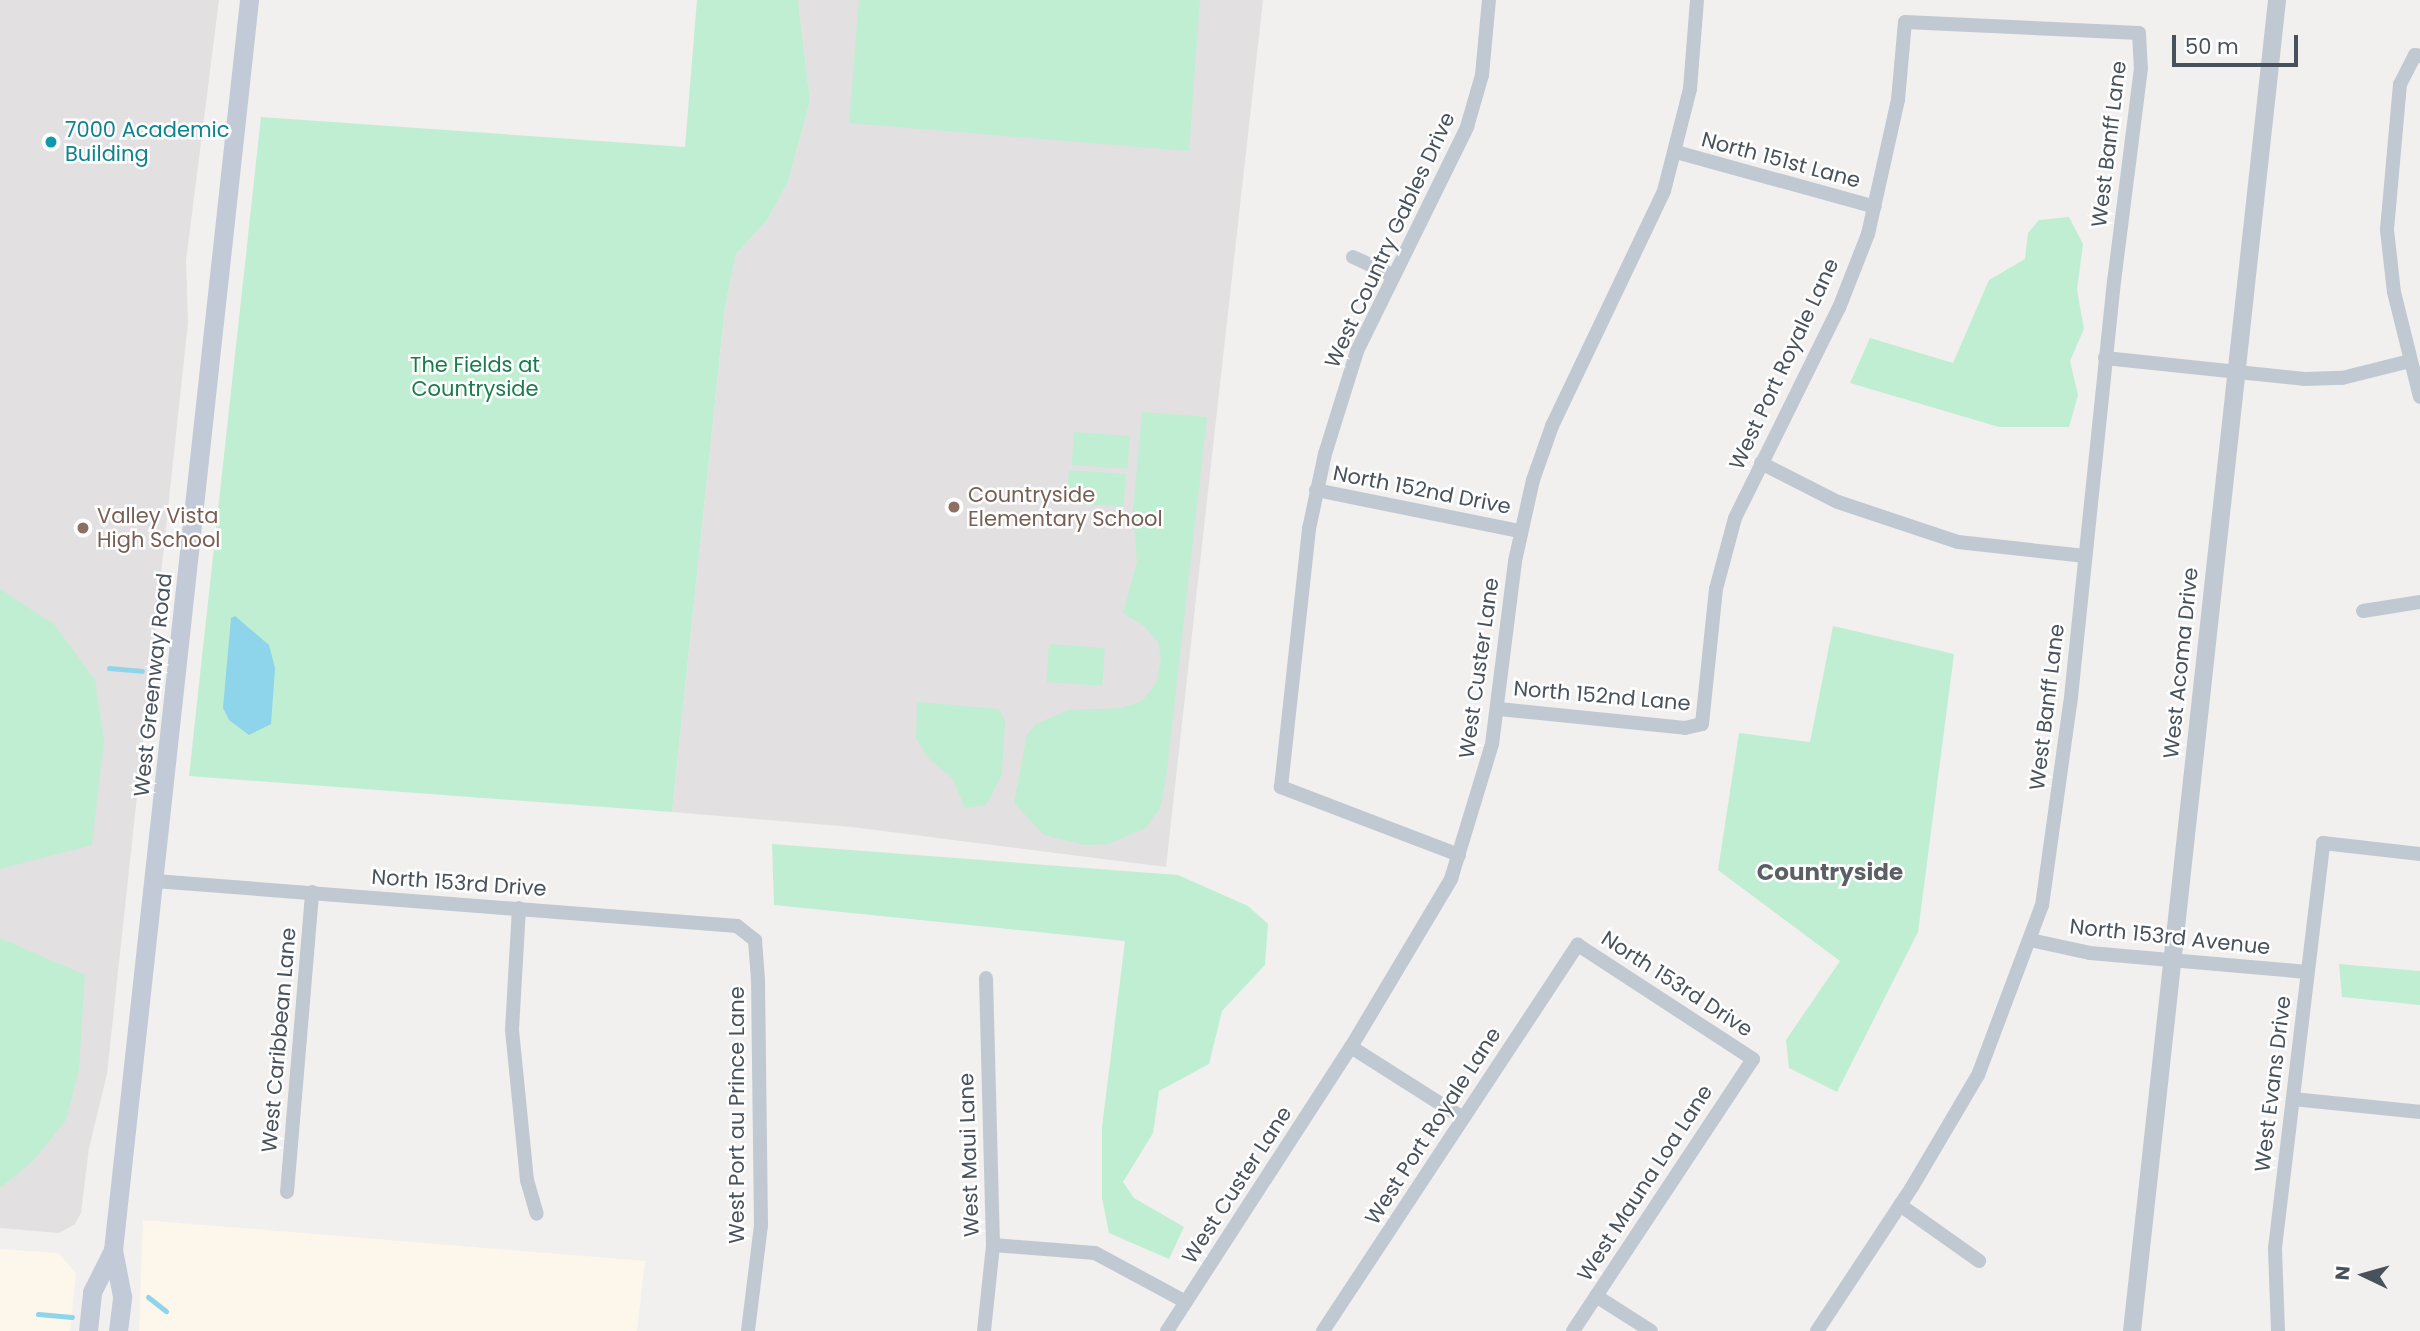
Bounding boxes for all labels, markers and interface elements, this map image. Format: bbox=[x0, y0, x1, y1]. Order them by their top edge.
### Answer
scale bar bbox=[2175, 21, 2301, 65]
text: 50 m bbox=[2185, 32, 2239, 61]
street label: West Banff Lane bbox=[2086, 59, 2132, 229]
street label: West Country Gables Drive bbox=[1320, 108, 1460, 372]
place label: 7000 Academic Building bbox=[65, 117, 229, 167]
street label: North 151st Lane bbox=[1699, 127, 1863, 193]
marker: 7000 Academic Building bbox=[43, 134, 59, 150]
street label: West Port Royale Lane bbox=[1724, 254, 1844, 474]
park label: The Fields at Countryside bbox=[410, 352, 540, 402]
street label: North 152nd Drive bbox=[1331, 460, 1513, 520]
place label: Countryside Elementary School bbox=[968, 482, 1163, 532]
marker: Countryside Elementary School bbox=[946, 499, 962, 515]
place label: Valley Vista High School bbox=[97, 503, 221, 553]
marker: Valley Vista High School bbox=[75, 520, 91, 536]
street label: West Acoma Drive bbox=[2158, 566, 2204, 760]
street label: West Greenway Road bbox=[129, 572, 177, 798]
street label: West Custer Lane bbox=[1454, 576, 1504, 760]
street label: West Banff Lane bbox=[2024, 622, 2070, 792]
street label: North 152nd Lane bbox=[1512, 676, 1692, 716]
district label: Countryside bbox=[1757, 858, 1903, 886]
street label: North 153rd Drive bbox=[371, 864, 547, 902]
street label: North 153rd Avenue bbox=[2068, 914, 2272, 960]
street label: North 153rd Drive bbox=[1597, 926, 1757, 1042]
street label: West Caribbean Lane bbox=[257, 927, 301, 1153]
street label: West Port au Prince Lane bbox=[724, 986, 750, 1244]
street label: West Evans Drive bbox=[2250, 995, 2296, 1173]
street label: West Port Royale Lane bbox=[1360, 1023, 1506, 1229]
street label: West Maui Lane bbox=[954, 1073, 984, 1237]
street label: West Mauna Loa Lane bbox=[1572, 1080, 1718, 1286]
street label: West Custer Lane bbox=[1177, 1102, 1297, 1268]
north arrow bbox=[2329, 1240, 2399, 1310]
text: N bbox=[2329, 1265, 2357, 1281]

